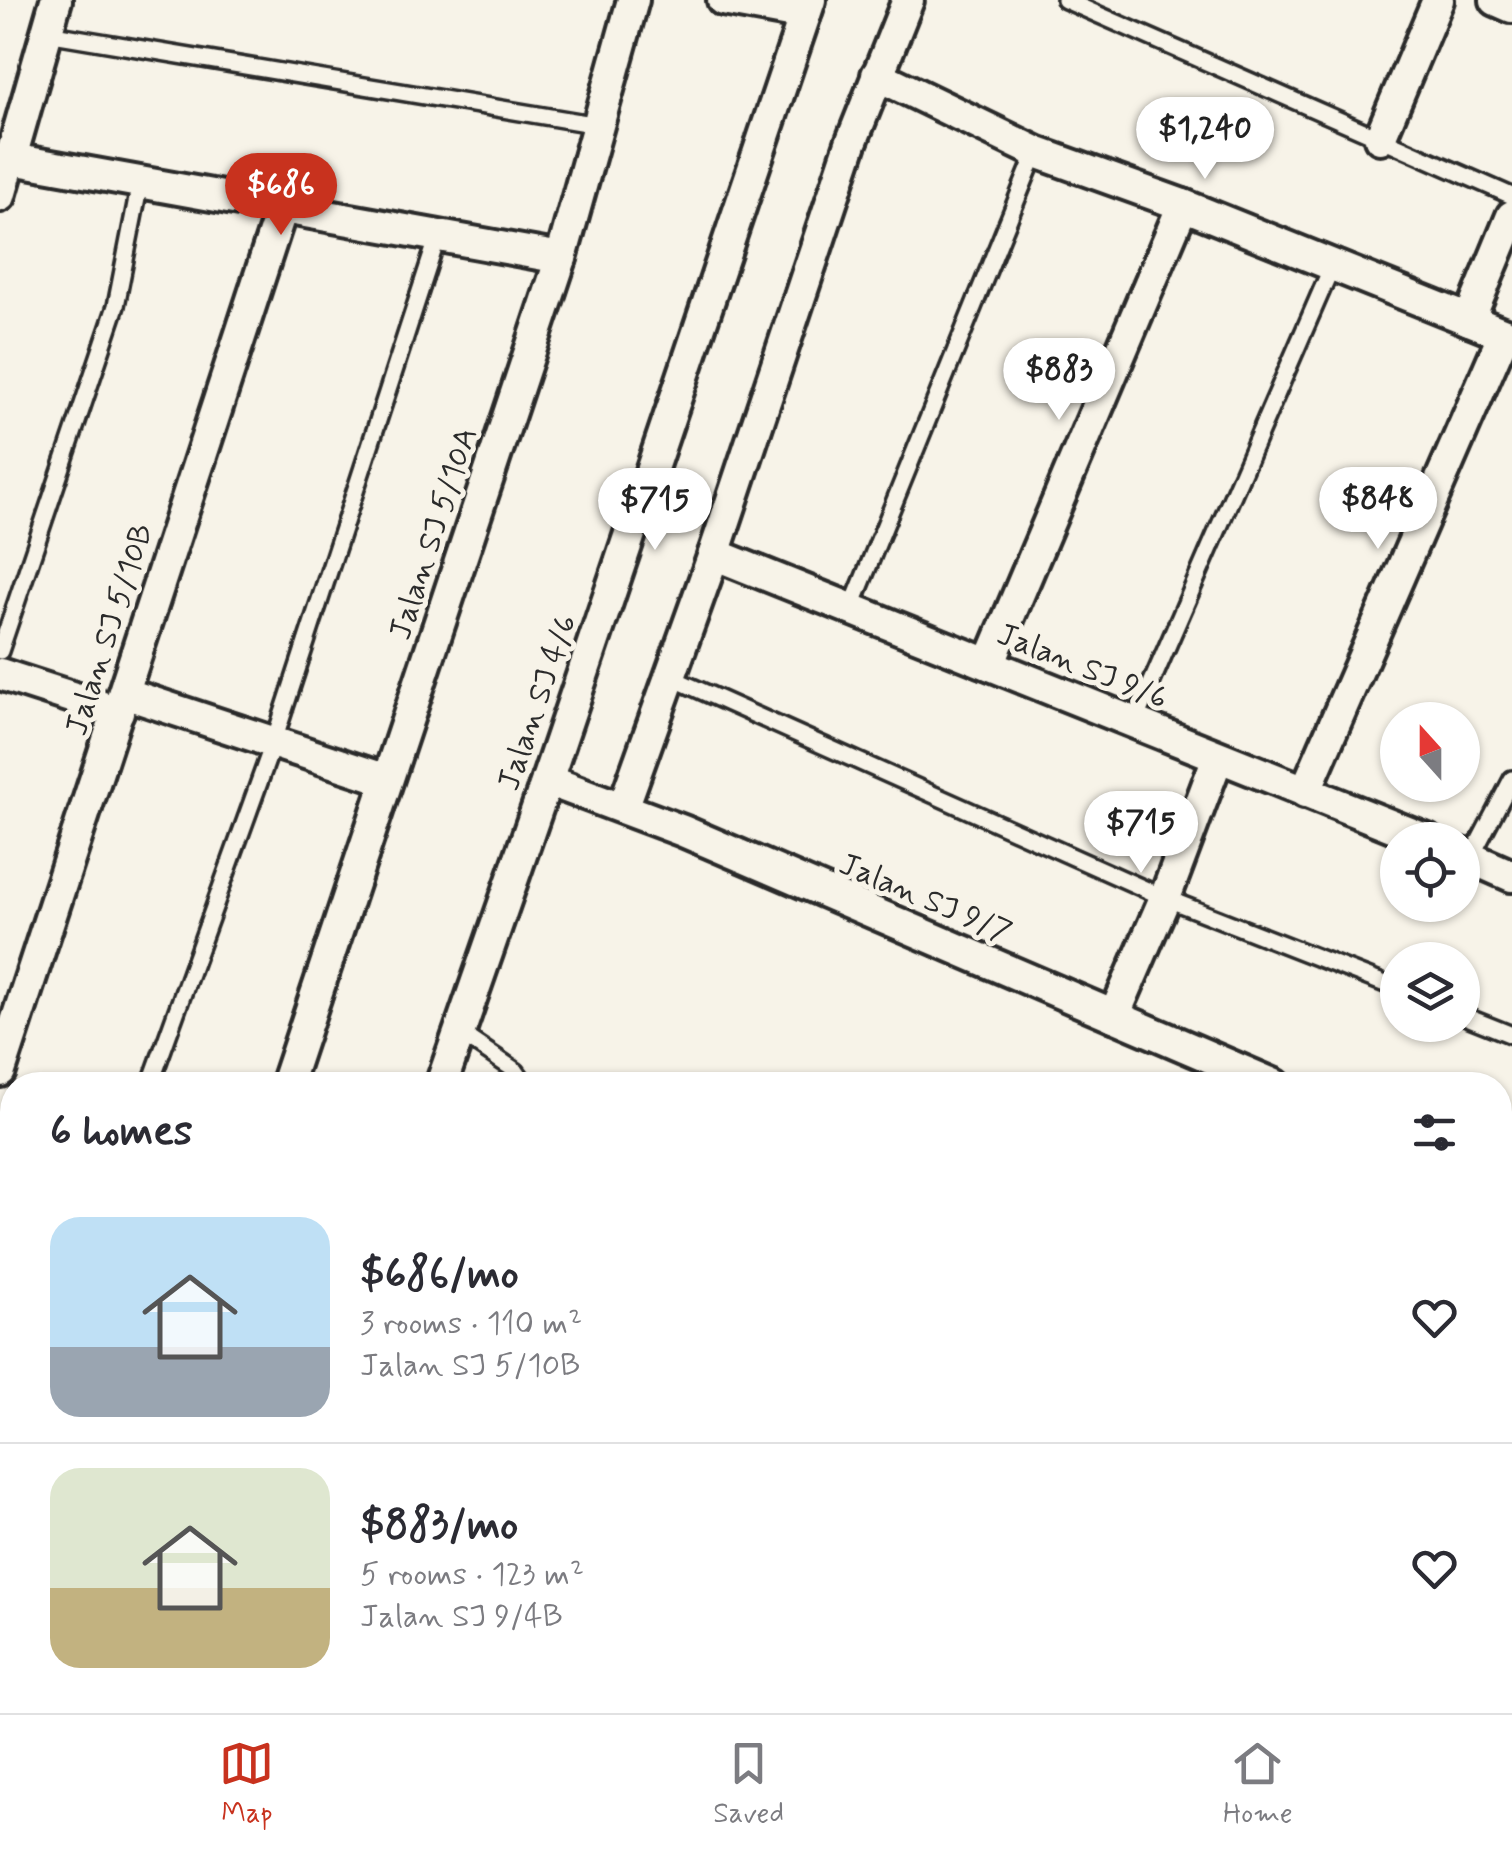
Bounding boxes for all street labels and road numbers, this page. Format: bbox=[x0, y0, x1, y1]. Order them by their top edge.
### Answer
street label: Jalan SJ 5/10A bbox=[380, 422, 488, 645]
street label: Jalan SJ 5/10B bbox=[56, 518, 164, 741]
street label: Jalan SJ 4/6 bbox=[488, 609, 588, 796]
street label: Jalan SJ 9/6 bbox=[991, 614, 1174, 720]
street label: Jalan SJ 9/7 bbox=[833, 844, 1018, 954]

